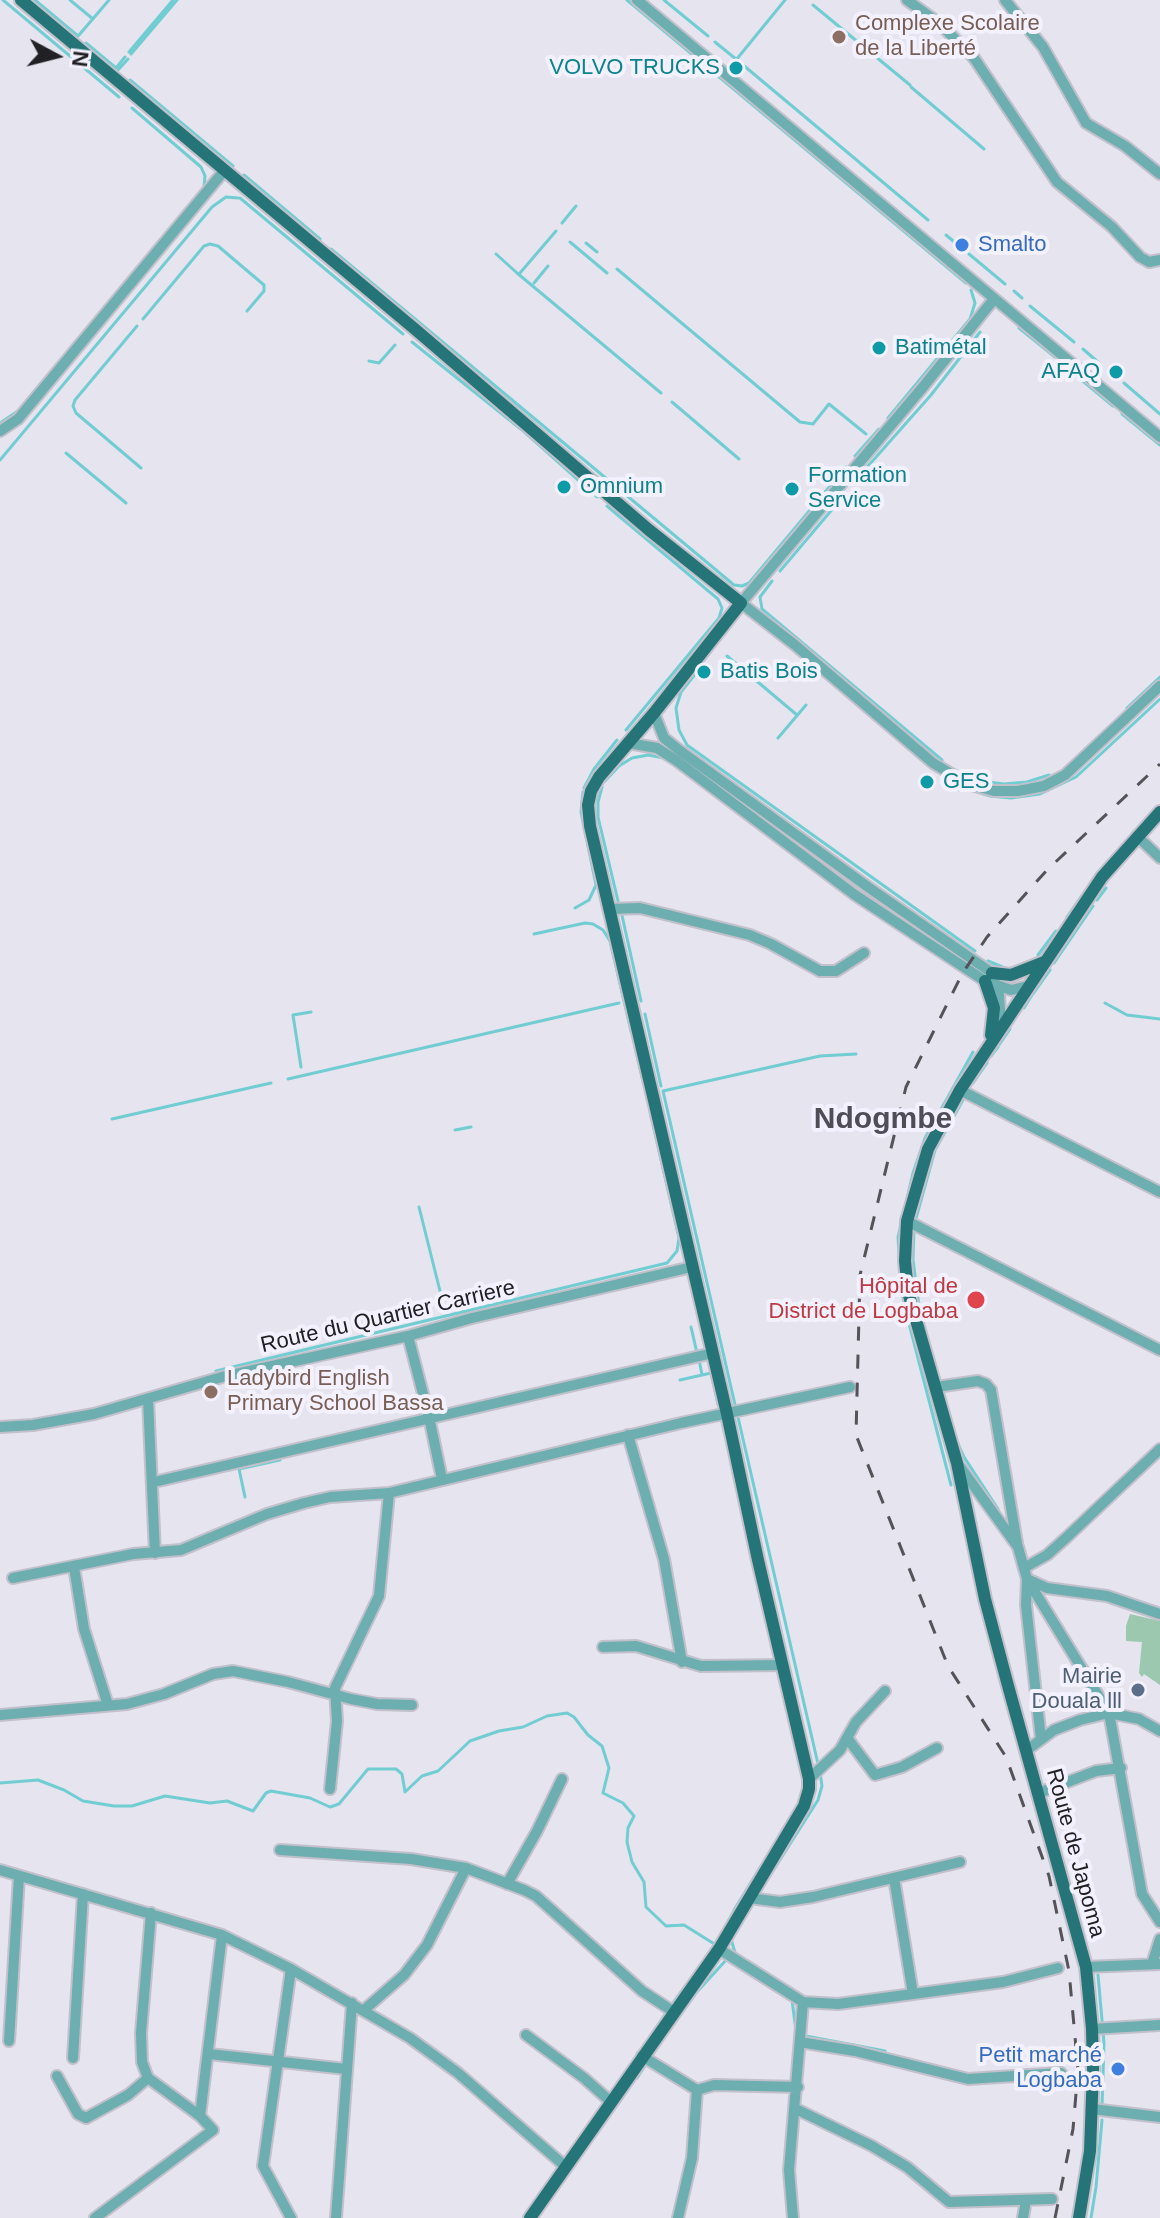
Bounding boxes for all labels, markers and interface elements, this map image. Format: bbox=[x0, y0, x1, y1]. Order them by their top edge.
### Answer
place label: Complexe Scolaire de la Liberté bbox=[855, 11, 1040, 62]
north arrow bbox=[16, 16, 96, 96]
marker: Complexe Scolaire de la Liberté bbox=[830, 28, 848, 46]
text: N bbox=[67, 50, 94, 68]
place label: VOLVO TRUCKS bbox=[549, 55, 720, 81]
marker: VOLVO TRUCKS bbox=[727, 59, 745, 77]
place label: Smalto bbox=[978, 232, 1046, 258]
marker: Smalto bbox=[953, 236, 971, 254]
place label: Batimétal bbox=[895, 335, 987, 361]
marker: Batimétal bbox=[870, 339, 888, 357]
place label: AFAQ bbox=[1041, 359, 1100, 385]
marker: AFAQ bbox=[1107, 363, 1125, 381]
place label: Formation Service bbox=[808, 463, 907, 514]
place label: Omnium bbox=[580, 474, 663, 500]
marker: Omnium bbox=[555, 478, 573, 496]
marker: Formation Service bbox=[783, 480, 801, 498]
place label: Batis Bois bbox=[720, 659, 818, 685]
marker: Batis Bois bbox=[695, 663, 713, 681]
place label: GES bbox=[943, 769, 989, 795]
marker: GES bbox=[918, 773, 936, 791]
district label: Ndogmbe bbox=[814, 1102, 952, 1138]
place label: Hôpital de District de Logbaba bbox=[768, 1274, 958, 1326]
street label: Route du Quartier Carriere bbox=[258, 1275, 518, 1359]
marker: Hôpital de District de Logbaba bbox=[965, 1289, 987, 1311]
place label: Ladybird English Primary School Bassa bbox=[227, 1366, 443, 1418]
marker: Ladybird English Primary School Bassa bbox=[202, 1383, 220, 1401]
place label: Mairie Douala lll bbox=[1032, 1664, 1122, 1716]
marker: Mairie Douala lll bbox=[1129, 1681, 1147, 1699]
street label: Route de Japoma bbox=[1040, 1766, 1110, 1940]
place label: Petit marché Logbaba bbox=[979, 2043, 1102, 2094]
marker: Petit marché Logbaba bbox=[1109, 2060, 1127, 2078]

